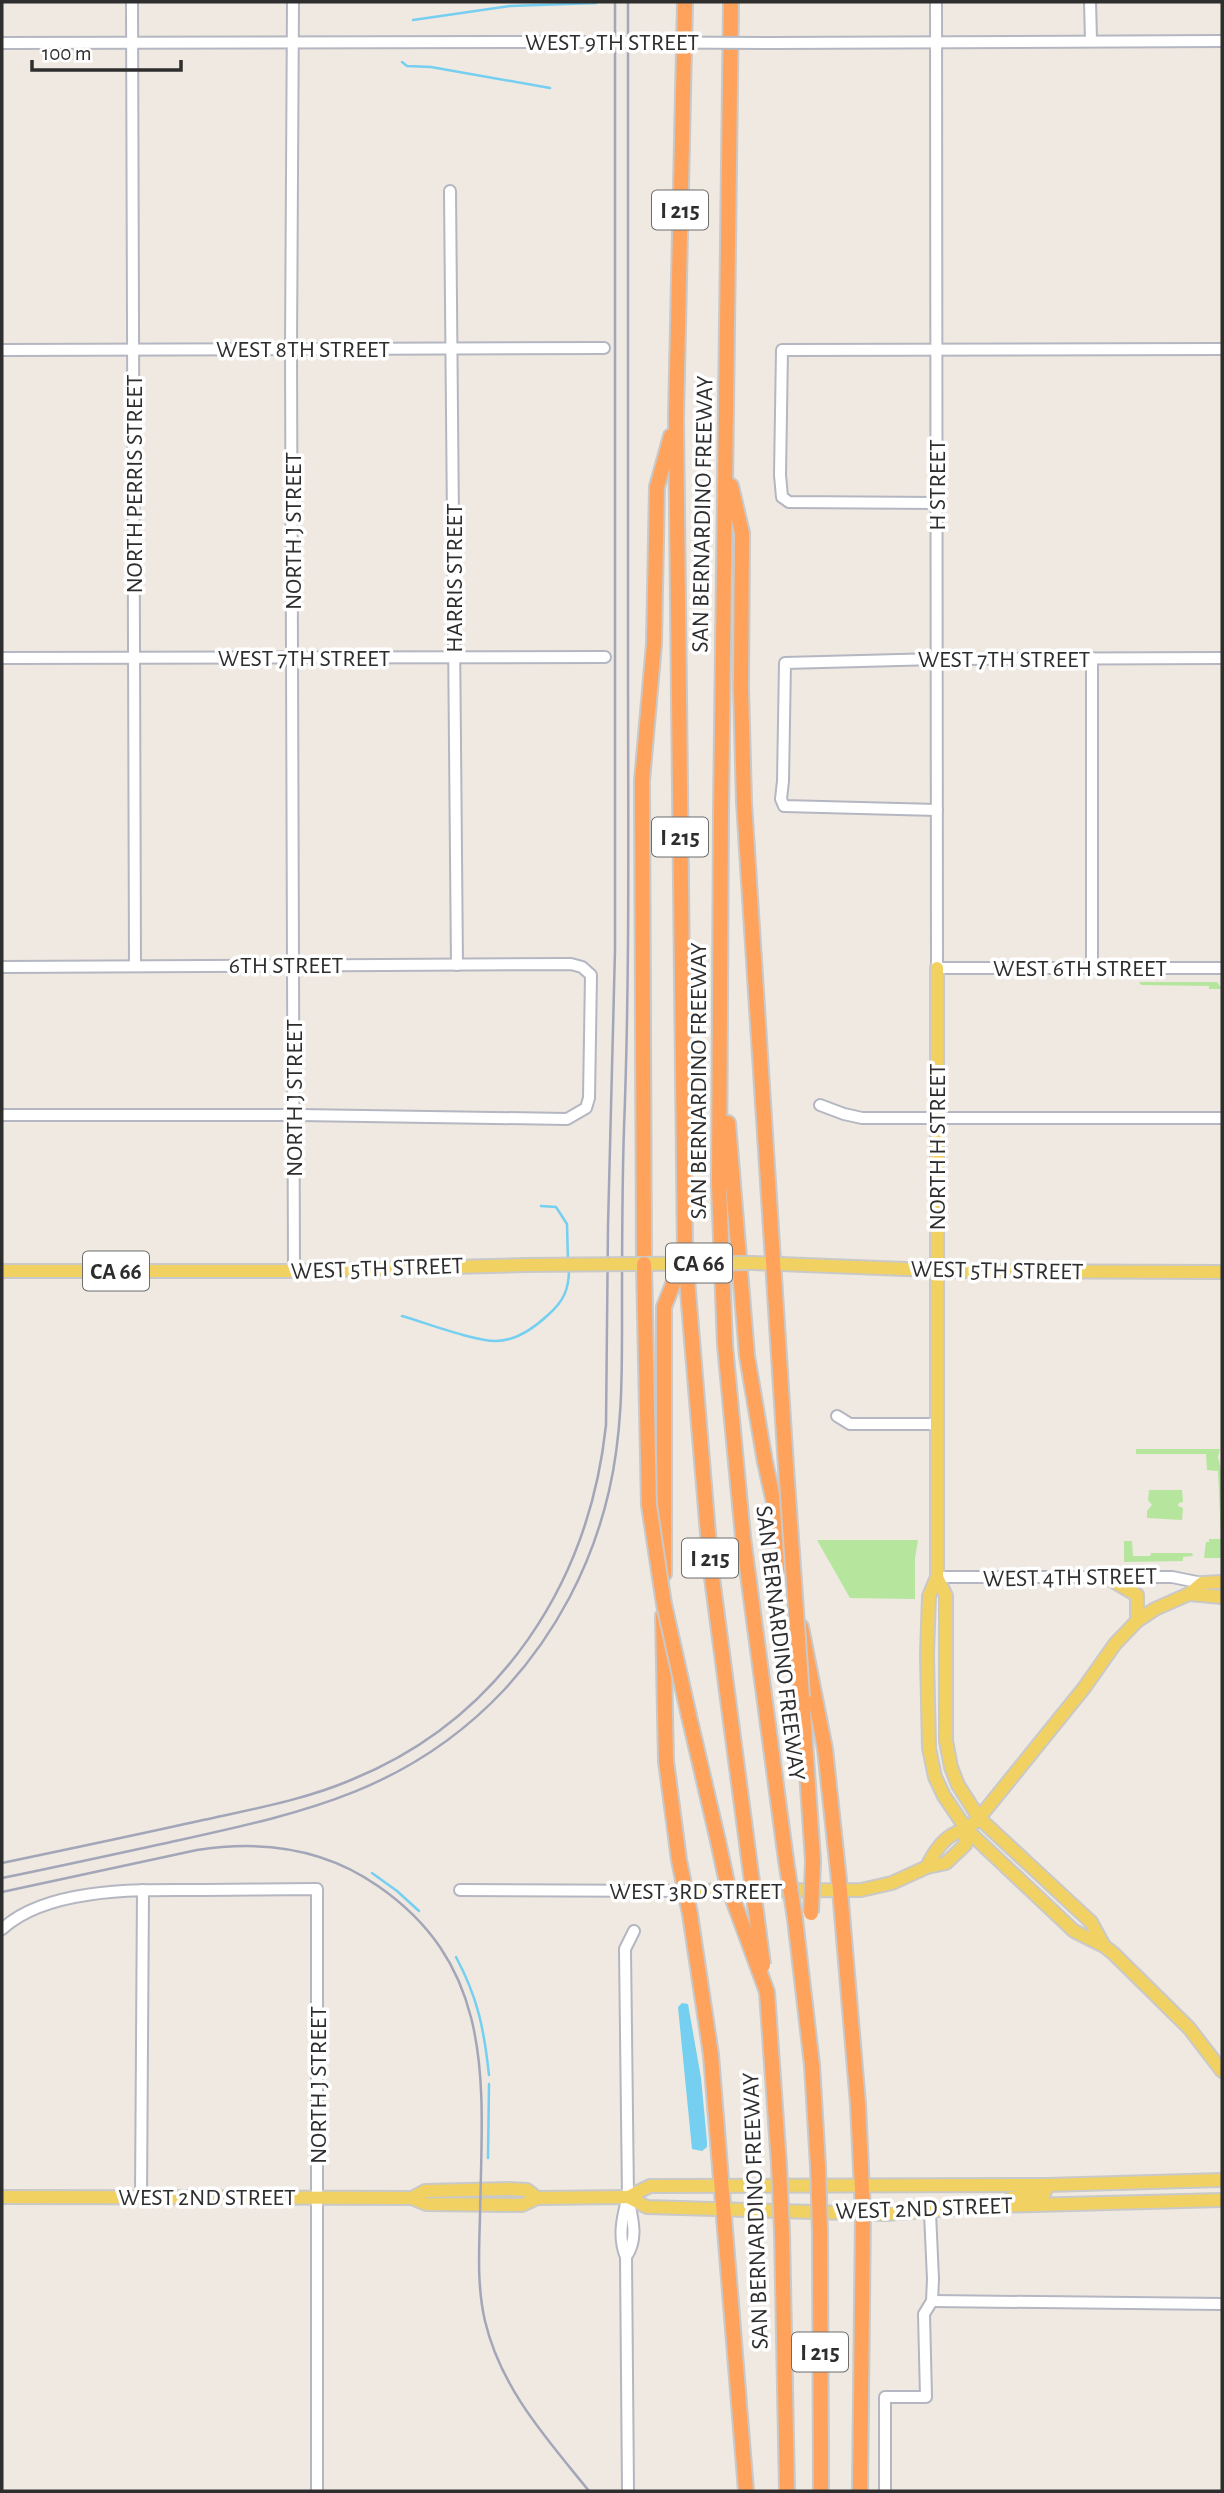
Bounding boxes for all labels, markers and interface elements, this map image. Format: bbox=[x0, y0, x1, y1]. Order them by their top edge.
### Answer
scale bar bbox=[32, 28, 180, 72]
street label: WEST 9TH STREET bbox=[525, 31, 699, 55]
text: 100 m bbox=[42, 43, 92, 64]
road number: I 215 bbox=[652, 190, 708, 230]
street label: WEST 8TH STREET bbox=[216, 338, 390, 362]
street label: NORTH PERRIS STREET bbox=[123, 374, 147, 594]
street label: SAN BERNARDINO FREEWAY bbox=[689, 375, 717, 653]
street label: H STREET bbox=[926, 439, 950, 531]
street label: NORTH J STREET bbox=[282, 452, 306, 610]
street label: HARRIS STREET bbox=[443, 503, 467, 653]
street label: WEST 7TH STREET bbox=[218, 647, 391, 671]
street label: WEST 7TH STREET bbox=[918, 648, 1091, 672]
road number: I 215 bbox=[652, 818, 708, 856]
street label: SAN BERNARDINO FREEWAY bbox=[687, 942, 711, 1220]
street label: 6TH STREET bbox=[229, 954, 343, 978]
street label: WEST 6TH STREET bbox=[993, 957, 1167, 981]
street label: NORTH J STREET bbox=[283, 1019, 307, 1177]
street label: NORTH H STREET bbox=[926, 1063, 950, 1231]
road number: CA 66 bbox=[666, 1244, 732, 1282]
road number: CA 66 bbox=[83, 1252, 149, 1290]
street label: WEST 5TH STREET bbox=[290, 1254, 464, 1284]
street label: WEST 5TH STREET bbox=[910, 1257, 1084, 1285]
street label: SAN BERNARDINO FREEWAY bbox=[751, 1504, 809, 1782]
road number: I 215 bbox=[682, 1539, 738, 1578]
street label: WEST 4TH STREET bbox=[983, 1564, 1158, 1592]
street label: WEST 3RD STREET bbox=[609, 1880, 783, 1904]
street label: NORTH J STREET bbox=[307, 2006, 331, 2164]
street label: SAN BERNARDINO FREEWAY bbox=[739, 2072, 773, 2350]
street label: WEST 2ND STREET bbox=[118, 2186, 296, 2210]
street label: WEST 2ND STREET bbox=[835, 2194, 1013, 2224]
road number: I 215 bbox=[792, 2332, 848, 2372]

